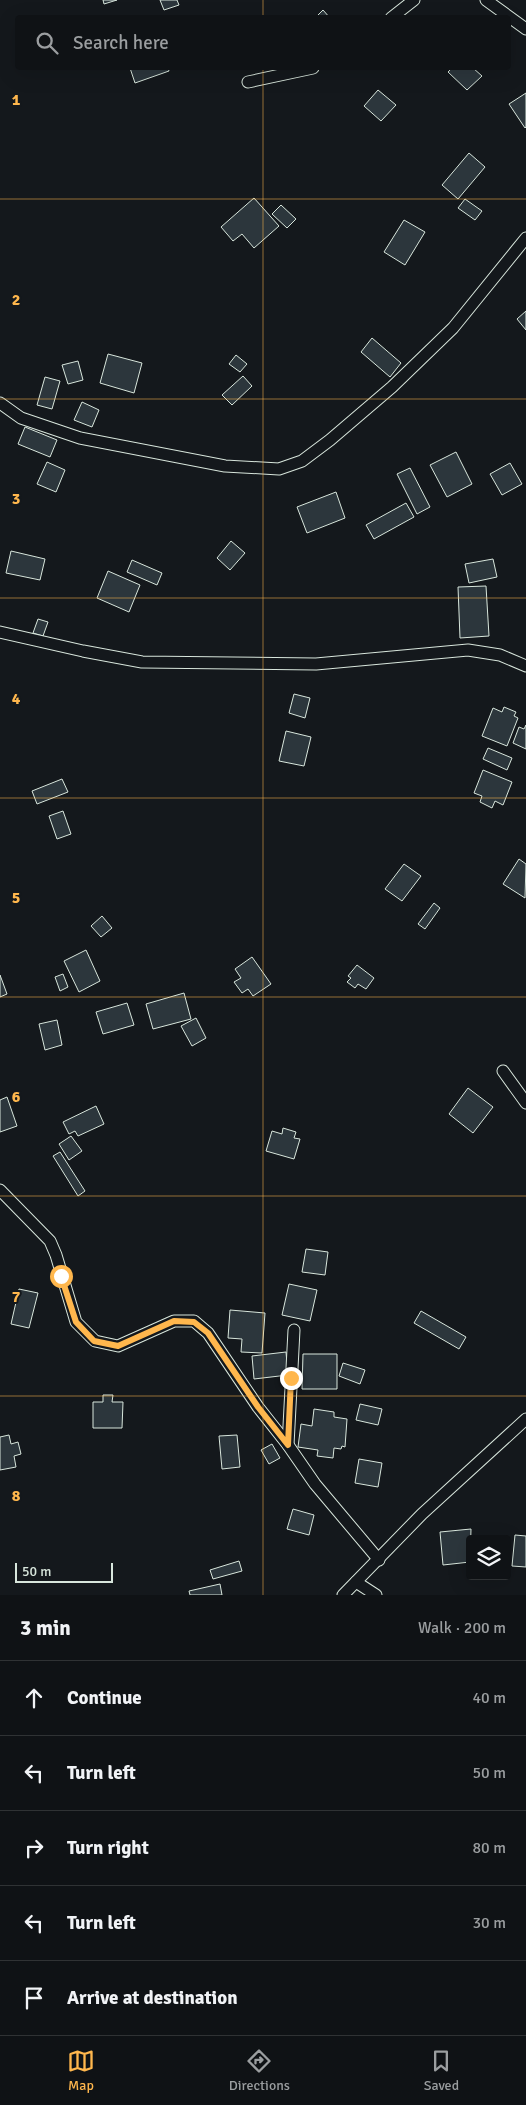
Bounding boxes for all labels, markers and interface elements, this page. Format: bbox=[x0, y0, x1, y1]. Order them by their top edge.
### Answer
search box bbox=[15, 15, 511, 70]
icon: search bbox=[33, 29, 61, 57]
text: Search here bbox=[73, 31, 169, 55]
text: 1 bbox=[12, 90, 21, 110]
text: 2 bbox=[12, 290, 20, 310]
text: 3 bbox=[12, 489, 20, 509]
text: 4 bbox=[12, 689, 21, 709]
text: 5 bbox=[12, 888, 20, 908]
text: 6 bbox=[12, 1087, 21, 1107]
route start bbox=[50, 1265, 73, 1288]
text: 7 bbox=[12, 1287, 21, 1307]
route end bbox=[280, 1367, 303, 1390]
text: 8 bbox=[12, 1486, 21, 1506]
map controls bbox=[466, 1535, 511, 1580]
button: layers bbox=[466, 1535, 511, 1580]
scale bar bbox=[15, 1560, 112, 1583]
text: 50 m bbox=[22, 1563, 51, 1580]
text: 3 min bbox=[20, 1615, 71, 1641]
text: Walk · 200 m bbox=[418, 1618, 506, 1638]
icon: ahead bbox=[20, 1684, 48, 1712]
text: Continue bbox=[67, 1686, 142, 1710]
text: 40 m bbox=[472, 1688, 506, 1708]
icon: left bbox=[20, 1759, 48, 1787]
text: Turn left bbox=[67, 1761, 136, 1785]
text: 50 m bbox=[472, 1763, 506, 1783]
icon: right bbox=[20, 1834, 48, 1862]
text: Turn right bbox=[67, 1836, 149, 1860]
text: 80 m bbox=[472, 1838, 506, 1858]
icon: left bbox=[20, 1909, 48, 1937]
text: Turn left bbox=[67, 1911, 136, 1935]
text: 30 m bbox=[472, 1913, 506, 1933]
icon: arrive bbox=[20, 1984, 48, 2012]
text: Arrive at destination bbox=[67, 1986, 238, 2010]
tab: Map bbox=[67, 2047, 95, 2094]
tab: Directions bbox=[229, 2047, 290, 2094]
tab: Saved bbox=[424, 2047, 459, 2094]

